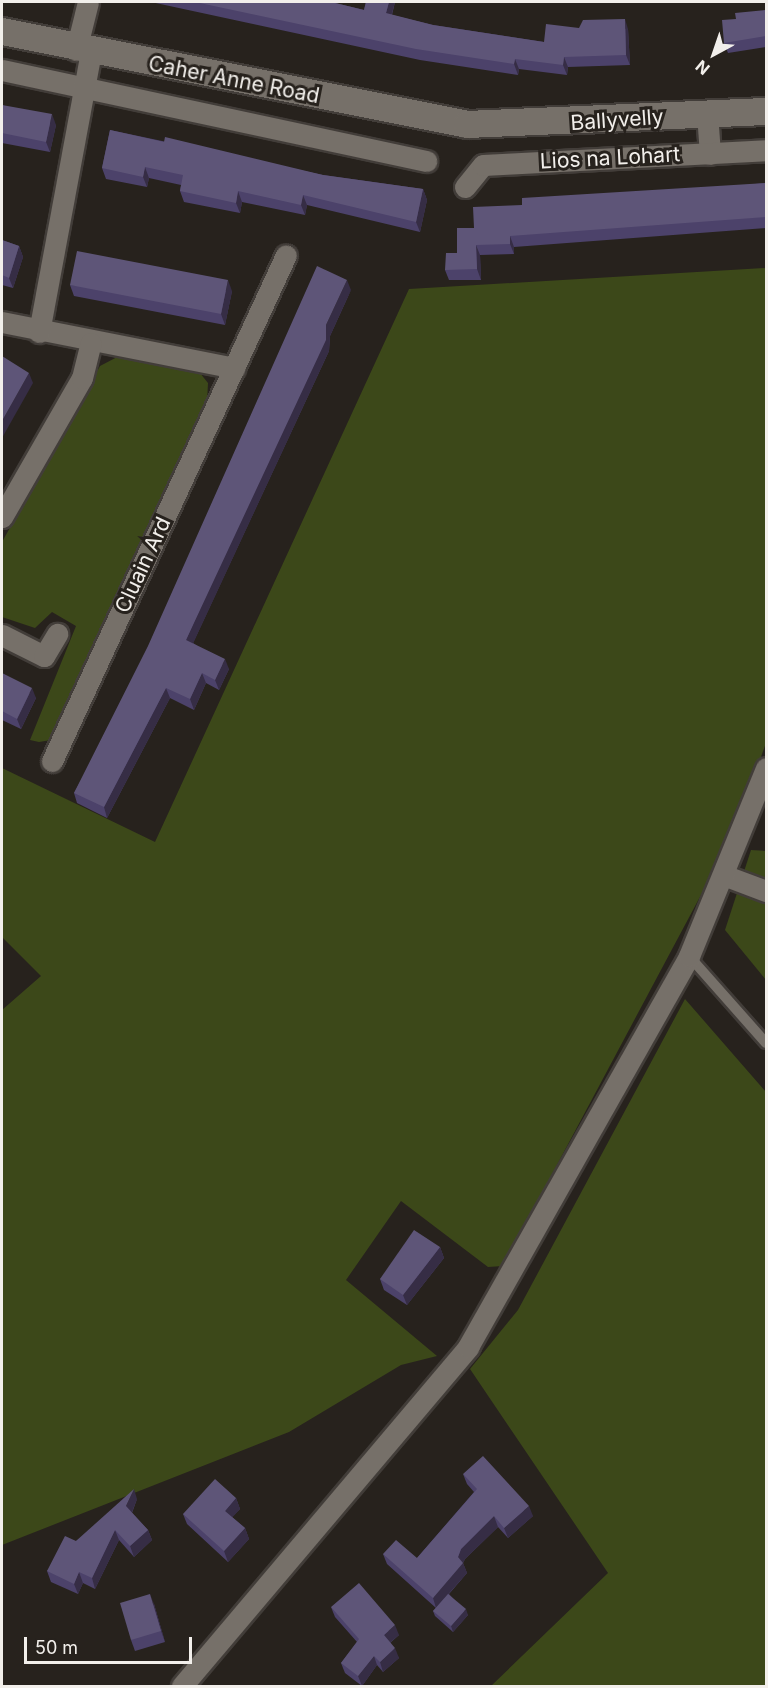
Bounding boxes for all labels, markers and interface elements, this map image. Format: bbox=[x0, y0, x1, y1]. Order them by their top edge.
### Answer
north arrow bbox=[684, 24, 744, 84]
street label: Caher Anne Road bbox=[146, 51, 322, 109]
text: N bbox=[691, 56, 714, 79]
street label: Ballyvelly bbox=[570, 104, 664, 136]
street label: Lios na Lohart bbox=[539, 142, 681, 174]
street label: Cluain Ard bbox=[110, 513, 176, 617]
scale bar bbox=[27, 1625, 195, 1663]
text: 50 m bbox=[35, 1637, 78, 1658]

